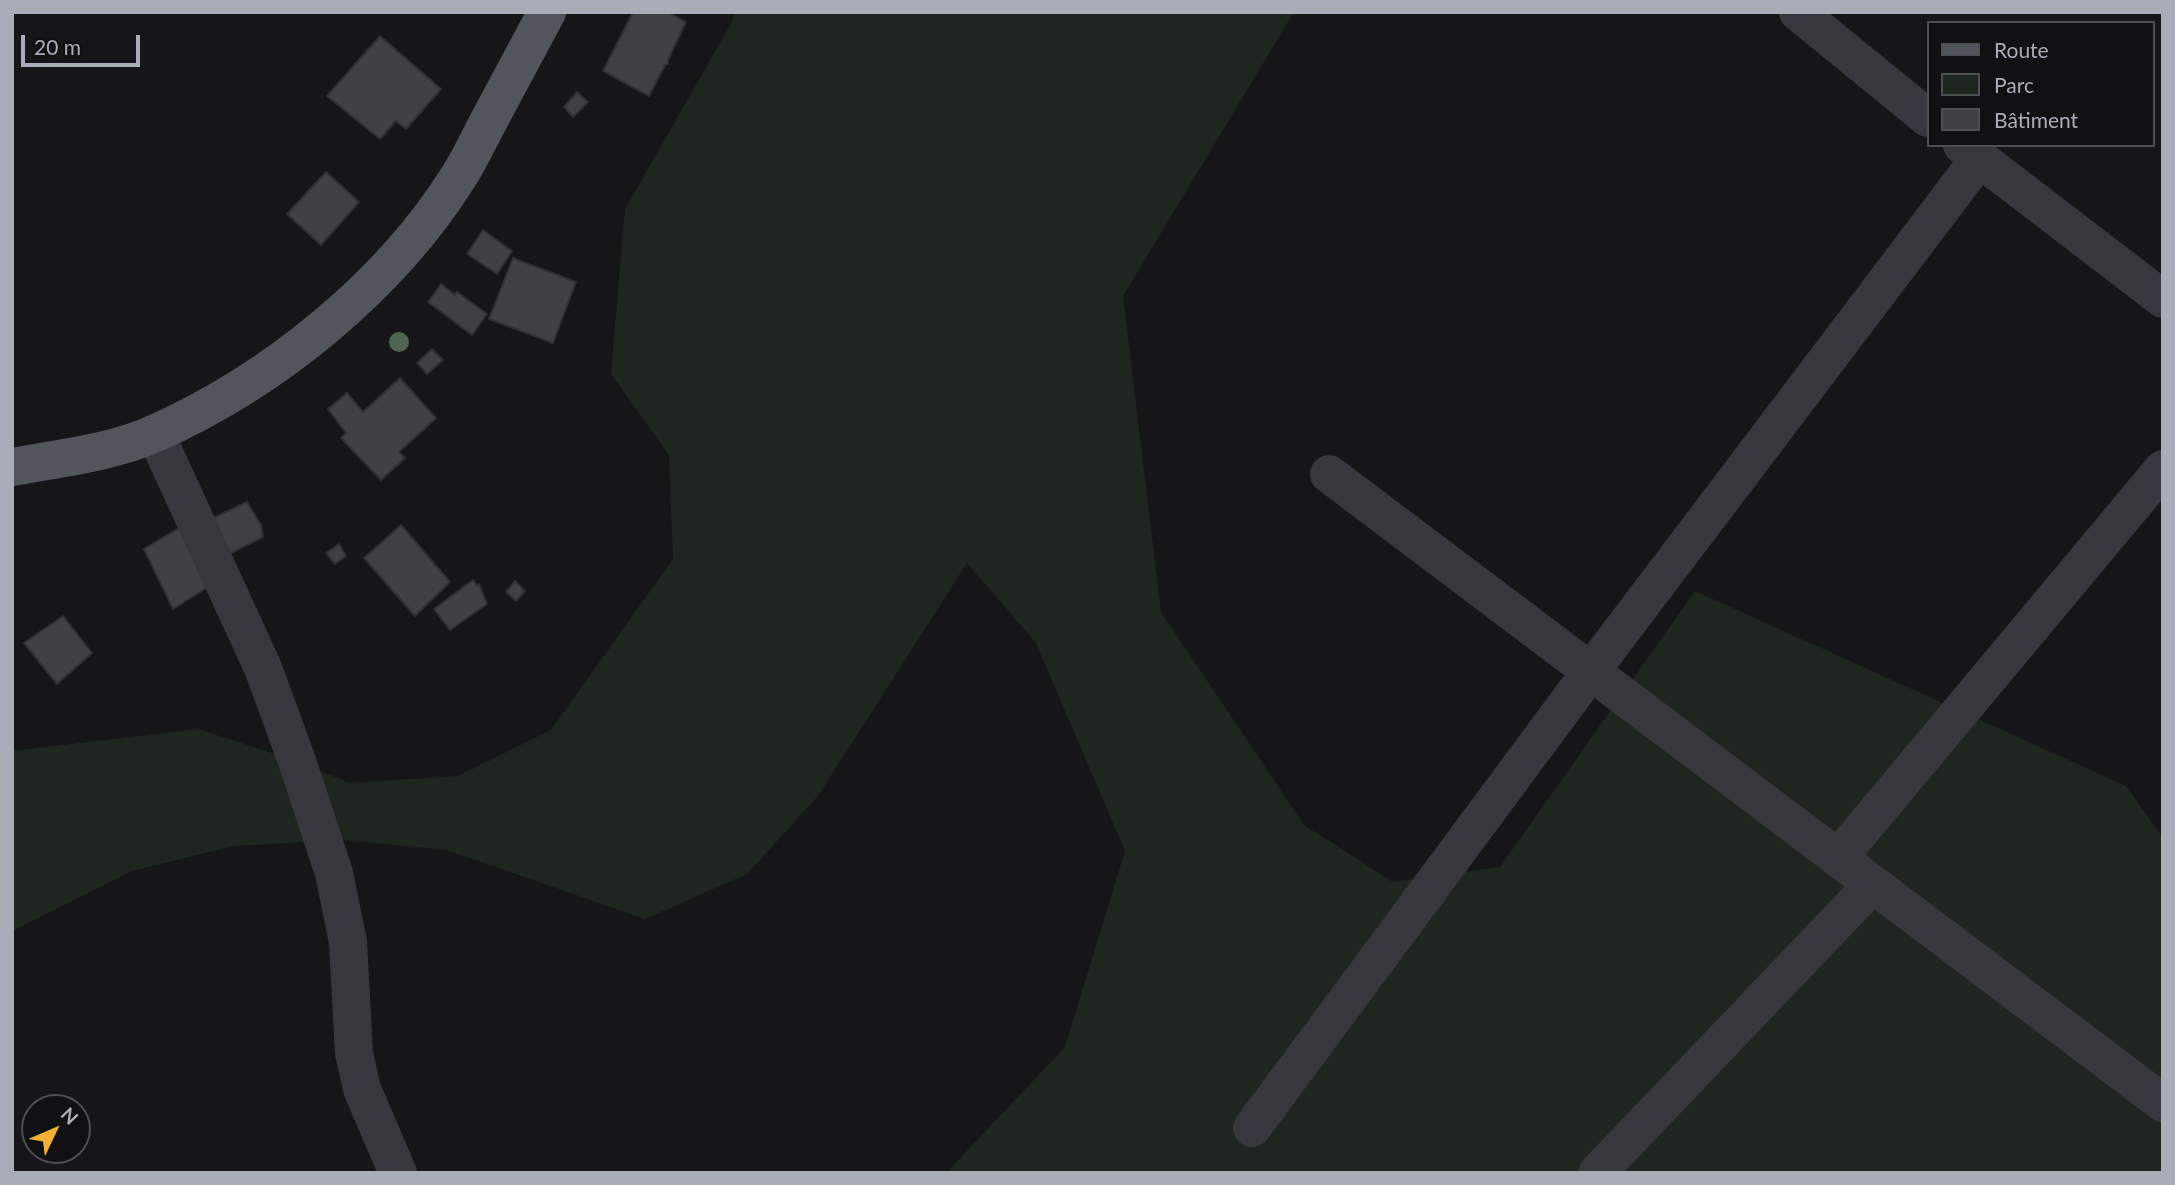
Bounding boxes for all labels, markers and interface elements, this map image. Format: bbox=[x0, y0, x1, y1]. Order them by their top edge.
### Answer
scale bar bbox=[24, 21, 144, 65]
legend bbox=[1926, 21, 2154, 147]
text: 20 m bbox=[34, 34, 81, 59]
text: Route bbox=[1994, 37, 2049, 62]
text: Parc bbox=[1994, 72, 2034, 97]
text: Bâtiment bbox=[1994, 107, 2078, 132]
north arrow bbox=[21, 1094, 91, 1164]
text: N bbox=[57, 1102, 83, 1129]

